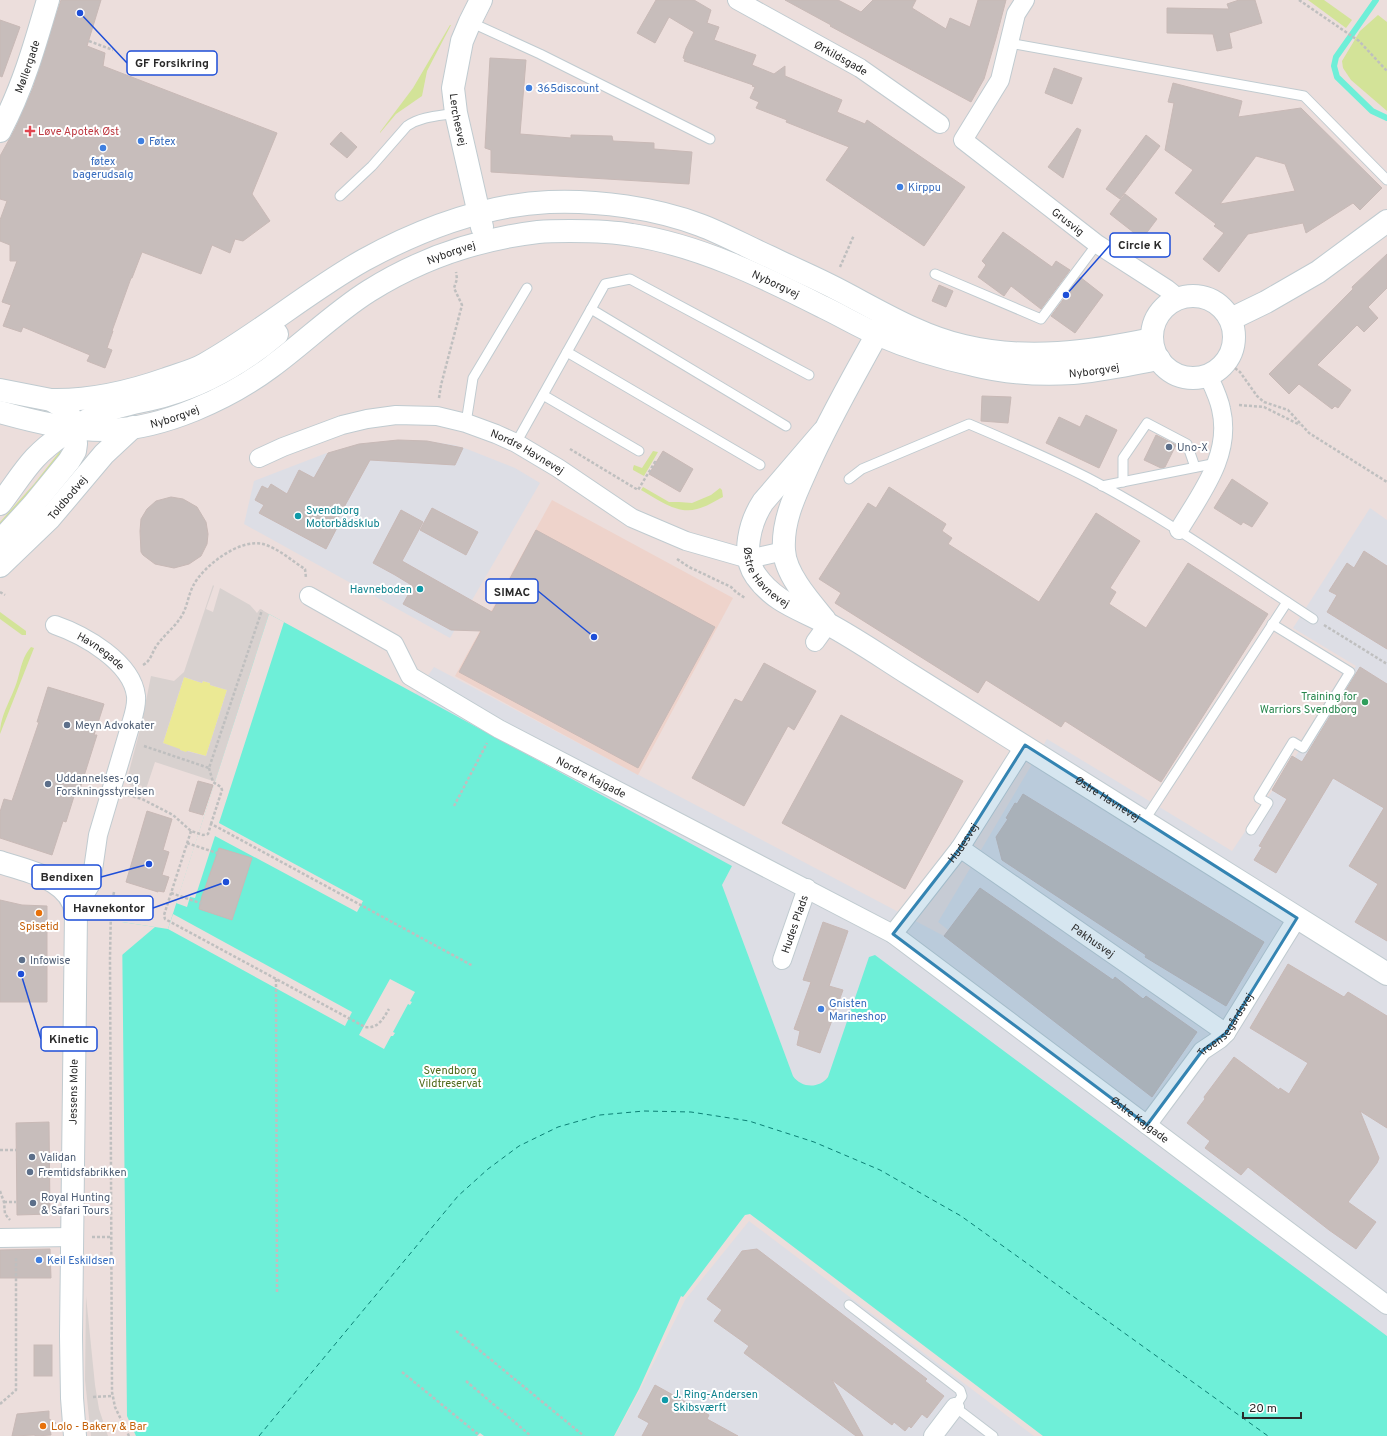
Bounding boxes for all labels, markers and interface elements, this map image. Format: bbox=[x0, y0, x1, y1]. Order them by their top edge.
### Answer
street label: Ørkildsgade bbox=[811, 38, 870, 79]
street label: Møllergade bbox=[12, 39, 44, 95]
callout: GF Forsikring bbox=[127, 51, 217, 75]
text: GF Forsikring bbox=[135, 56, 209, 72]
place label: 365discount bbox=[537, 82, 599, 96]
marker: 365discount bbox=[524, 83, 534, 93]
street label: Lerchesvej bbox=[446, 93, 469, 147]
place label: Løve Apotek Øst bbox=[38, 125, 119, 139]
marker: Løve Apotek Øst bbox=[25, 126, 35, 136]
place label: Føtex bbox=[149, 135, 176, 149]
marker: Føtex bbox=[136, 136, 146, 146]
marker: føtex bagerudsalg bbox=[98, 143, 108, 153]
place label: føtex bagerudsalg bbox=[73, 155, 133, 182]
place label: Kirppu bbox=[908, 181, 941, 195]
marker: Kirppu bbox=[895, 182, 905, 192]
street label: Grusvig bbox=[1048, 205, 1087, 239]
callout: Circle K bbox=[1110, 233, 1170, 257]
text: Circle K bbox=[1118, 238, 1162, 254]
street label: Nyborgvej bbox=[425, 239, 477, 268]
street label: Nyborgvej bbox=[749, 268, 801, 302]
street label: Nyborgvej bbox=[1068, 361, 1121, 381]
street label: Nyborgvej bbox=[149, 403, 201, 432]
street label: Nordre Havnevej bbox=[488, 427, 566, 478]
place label: Uno-X bbox=[1177, 441, 1208, 455]
marker: Uno-X bbox=[1164, 442, 1174, 452]
street label: Toldbodvej bbox=[45, 473, 91, 523]
place label: Svendborg Motorbådsklub bbox=[306, 504, 380, 531]
marker: Svendborg Motorbådsklub bbox=[293, 511, 303, 521]
street label: Østre Havnevej bbox=[740, 547, 792, 611]
callout: SIMAC bbox=[486, 579, 538, 603]
place label: Havneboden bbox=[350, 583, 412, 597]
marker: Havneboden bbox=[415, 584, 425, 594]
text: SIMAC bbox=[494, 585, 530, 601]
street label: Havnegade bbox=[74, 630, 127, 673]
place label: Training for Warriors Svendborg bbox=[1260, 690, 1358, 717]
marker: Training for Warriors Svendborg bbox=[1360, 697, 1370, 707]
place label: Meyn Advokater bbox=[75, 719, 155, 733]
marker: Meyn Advokater bbox=[62, 720, 72, 730]
street label: Nordre Kajgade bbox=[553, 754, 628, 802]
place label: Uddannelses- og Forskningsstyrelsen bbox=[56, 772, 154, 799]
street label: Østre Havnevej bbox=[1072, 774, 1142, 825]
marker: Uddannelses- og Forskningsstyrelsen bbox=[43, 779, 53, 789]
street label: Hudesvej bbox=[945, 821, 982, 866]
callout: Bendixen bbox=[32, 865, 101, 889]
text: Bendixen bbox=[40, 870, 94, 886]
street label: Hudes Plads bbox=[779, 893, 812, 955]
callout: Havnekontor bbox=[64, 896, 153, 920]
text: Havnekontor bbox=[73, 901, 145, 917]
marker: Spisetid bbox=[34, 908, 44, 918]
place label: Spisetid bbox=[19, 920, 59, 934]
street label: Pakhusvej bbox=[1068, 921, 1117, 961]
place label: Infowise bbox=[30, 954, 70, 968]
marker: Infowise bbox=[17, 955, 27, 965]
street label: Troensegårdsvej bbox=[1194, 991, 1257, 1059]
place label: Gnisten Marineshop bbox=[829, 997, 886, 1024]
marker: Gnisten Marineshop bbox=[816, 1004, 826, 1014]
callout: Kinetic bbox=[41, 1027, 97, 1051]
text: Kinetic bbox=[49, 1032, 89, 1048]
street label: Jessens Mole bbox=[66, 1059, 82, 1125]
park label: Svendborg Vildtreservat bbox=[418, 1064, 482, 1091]
street label: Østre Kajgade bbox=[1107, 1094, 1171, 1147]
place label: Validan bbox=[40, 1151, 76, 1165]
marker: Validan bbox=[27, 1152, 37, 1162]
place label: Fremtidsfabrikken bbox=[38, 1166, 127, 1180]
marker: Fremtidsfabrikken bbox=[25, 1167, 35, 1177]
place label: Royal Hunting & Safari Tours bbox=[41, 1191, 110, 1218]
marker: Royal Hunting & Safari Tours bbox=[28, 1198, 38, 1208]
place label: Keil Eskildsen bbox=[47, 1254, 115, 1268]
marker: Keil Eskildsen bbox=[34, 1255, 44, 1265]
place label: J. Ring-Andersen Skibsværft bbox=[673, 1388, 758, 1415]
scale bar bbox=[1243, 1394, 1301, 1420]
marker: J. Ring-Andersen Skibsværft bbox=[660, 1395, 670, 1405]
text: 20 m bbox=[1249, 1401, 1277, 1417]
place label: Lolo - Bakery & Bar bbox=[51, 1420, 148, 1434]
marker: Lolo - Bakery & Bar bbox=[38, 1421, 48, 1431]

